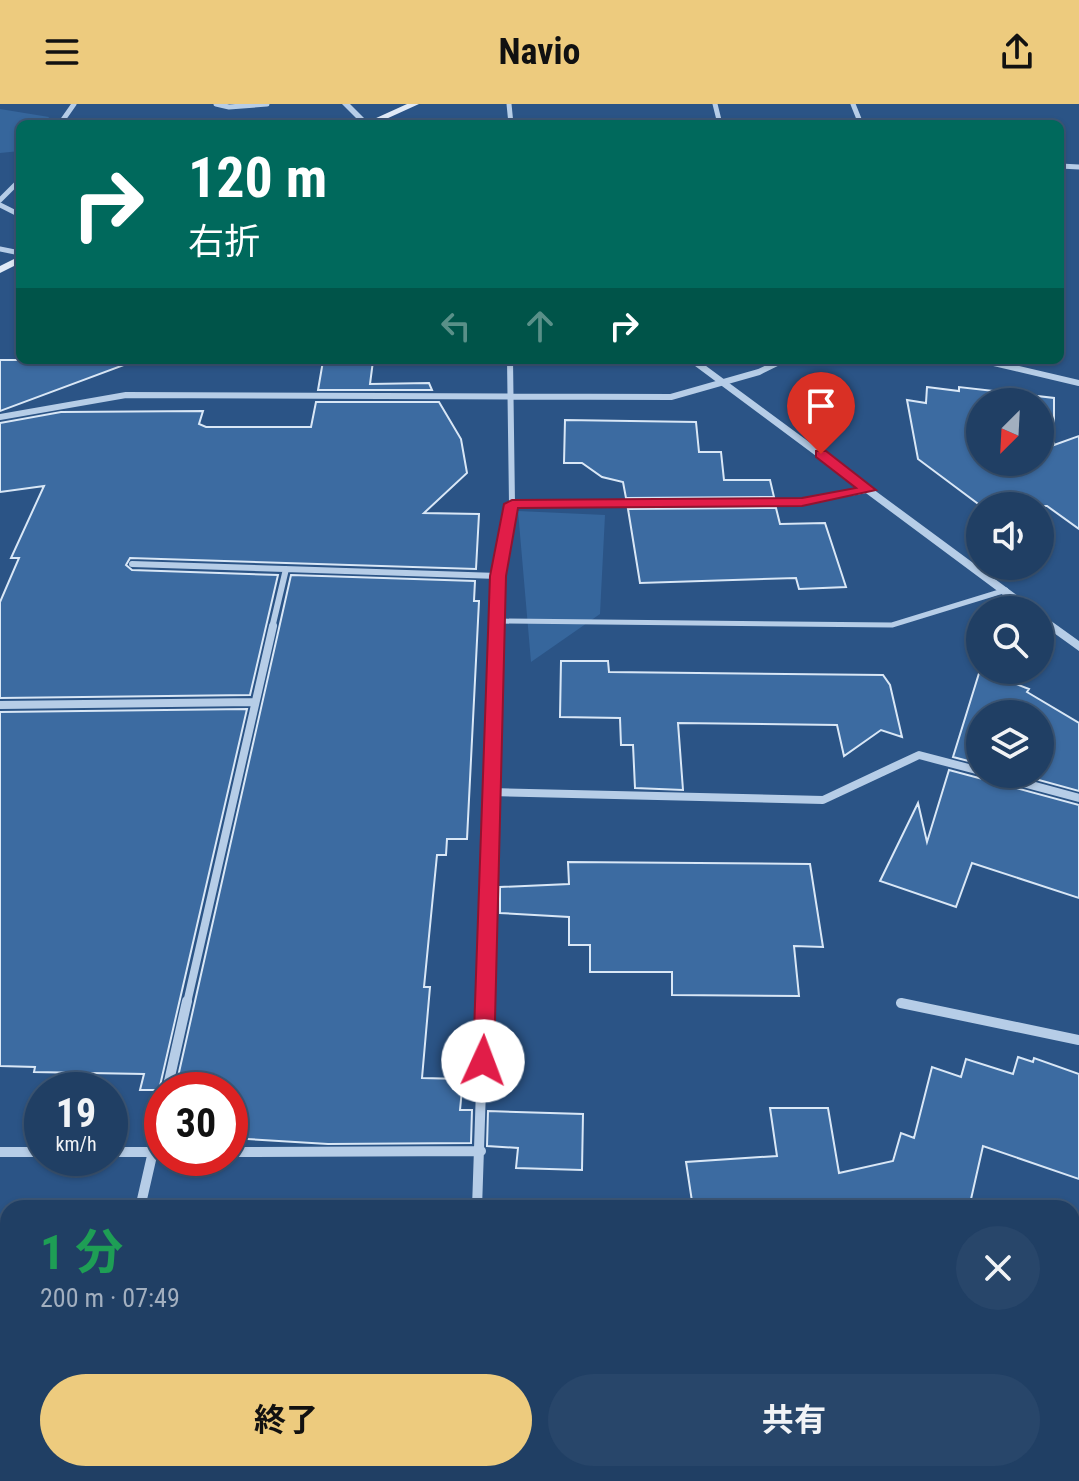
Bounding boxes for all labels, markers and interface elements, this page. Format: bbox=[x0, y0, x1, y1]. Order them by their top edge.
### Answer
icon: menu bbox=[40, 30, 84, 74]
icon: share bbox=[995, 30, 1039, 74]
text: Navio bbox=[499, 31, 580, 73]
text: 120 m bbox=[188, 145, 327, 211]
icon: right bbox=[56, 152, 160, 256]
text: 右折 bbox=[188, 221, 260, 263]
icon: left bbox=[434, 304, 478, 348]
icon: ahead bbox=[518, 304, 562, 348]
icon: right bbox=[602, 304, 646, 348]
pin bbox=[787, 372, 855, 454]
icon: arrive bbox=[799, 384, 843, 428]
north arrow bbox=[966, 388, 1054, 476]
map controls bbox=[966, 388, 1054, 788]
button: sound bbox=[966, 492, 1054, 580]
button: search bbox=[966, 596, 1054, 684]
button: layers bbox=[966, 700, 1054, 788]
position arrow bbox=[441, 1019, 525, 1103]
speed limit sign: 30 bbox=[144, 1072, 248, 1176]
text: 19 bbox=[56, 1090, 96, 1137]
text: km/h bbox=[55, 1132, 97, 1156]
text: 1 分 bbox=[40, 1224, 123, 1281]
button: close bbox=[956, 1226, 1040, 1310]
text: 200 m · 07:49 bbox=[40, 1283, 180, 1313]
button: 終了 bbox=[40, 1374, 532, 1466]
button: 共有 bbox=[548, 1374, 1040, 1466]

